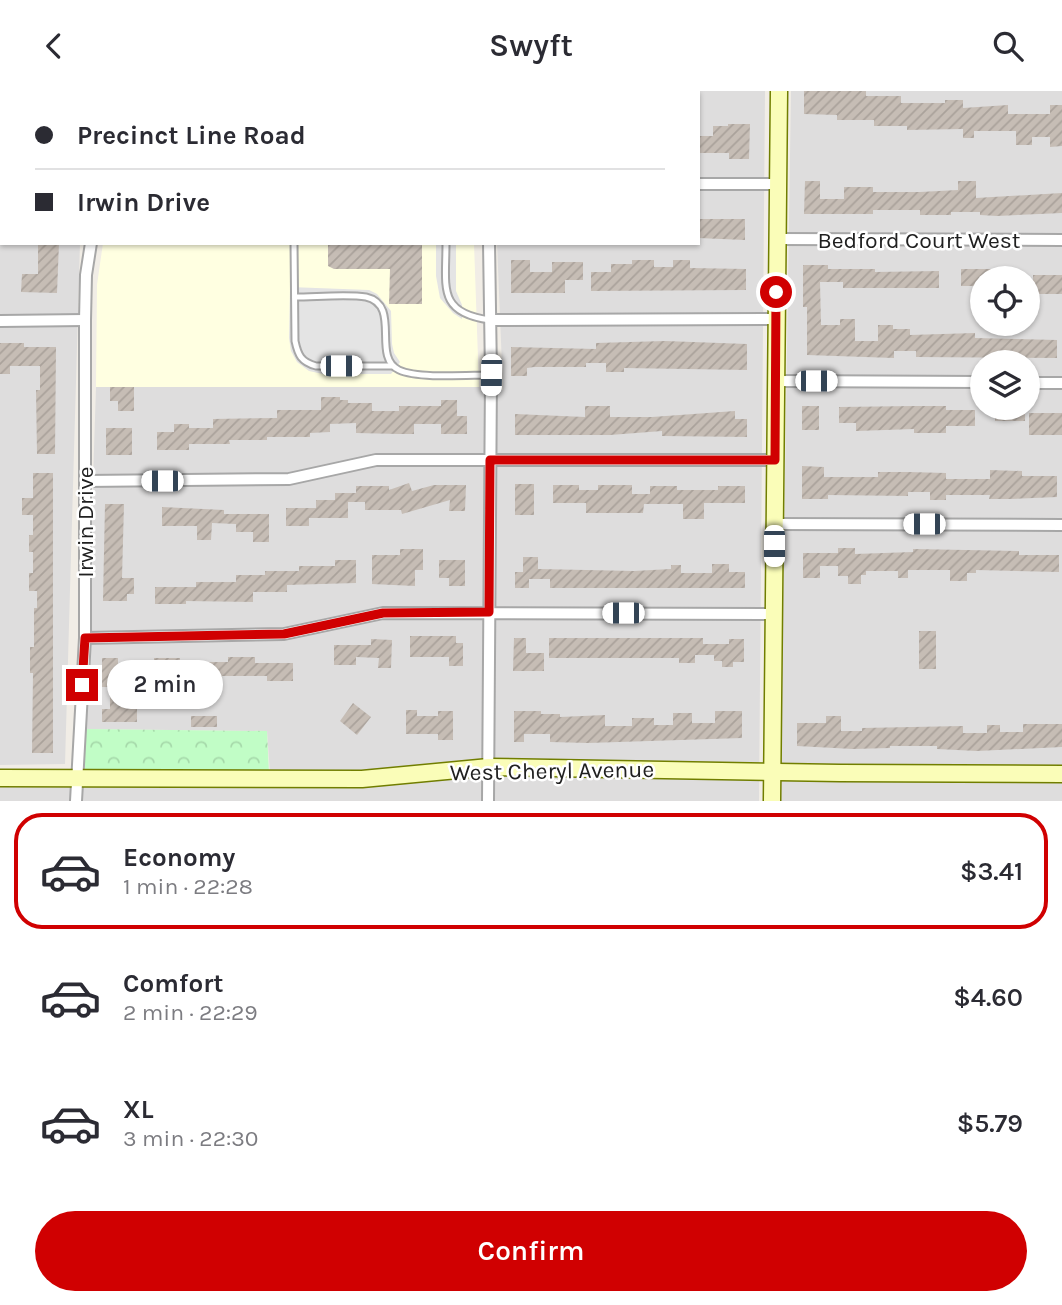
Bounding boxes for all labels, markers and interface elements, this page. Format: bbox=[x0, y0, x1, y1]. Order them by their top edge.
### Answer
icon: back bbox=[35, 27, 73, 65]
text: Swyft bbox=[489, 27, 573, 64]
icon: search bbox=[989, 27, 1027, 65]
text: Precinct Line Road bbox=[77, 120, 306, 151]
text: Irwin Drive bbox=[77, 187, 210, 218]
street label: Bedford Court West bbox=[818, 227, 1021, 254]
map controls bbox=[970, 266, 1040, 420]
button: locate bbox=[970, 266, 1040, 336]
route start bbox=[760, 276, 792, 308]
button: layers bbox=[970, 350, 1040, 420]
car bbox=[481, 354, 502, 396]
car bbox=[321, 356, 363, 377]
car bbox=[796, 371, 838, 392]
street label: Irwin Drive bbox=[72, 466, 99, 578]
car bbox=[142, 471, 184, 492]
car bbox=[904, 514, 946, 535]
car bbox=[764, 525, 785, 567]
car bbox=[603, 603, 645, 624]
callout: 2 min bbox=[106, 661, 222, 709]
route end bbox=[66, 669, 98, 701]
text: 2 min bbox=[134, 671, 196, 698]
street label: West Cheryl Avenue bbox=[450, 756, 654, 786]
icon: car bbox=[39, 840, 102, 903]
text: Economy bbox=[123, 842, 235, 873]
text: $3.41 bbox=[960, 856, 1023, 887]
text: 1 min · 22:28 bbox=[123, 873, 253, 900]
icon: car bbox=[39, 966, 102, 1029]
text: Comfort bbox=[123, 968, 224, 999]
text: $4.60 bbox=[953, 982, 1023, 1013]
text: 2 min · 22:29 bbox=[123, 999, 258, 1026]
icon: car bbox=[39, 1092, 102, 1155]
text: XL bbox=[123, 1094, 154, 1125]
text: $5.79 bbox=[957, 1108, 1023, 1139]
text: 3 min · 22:30 bbox=[123, 1125, 259, 1152]
button: Confirm bbox=[35, 1211, 1027, 1291]

